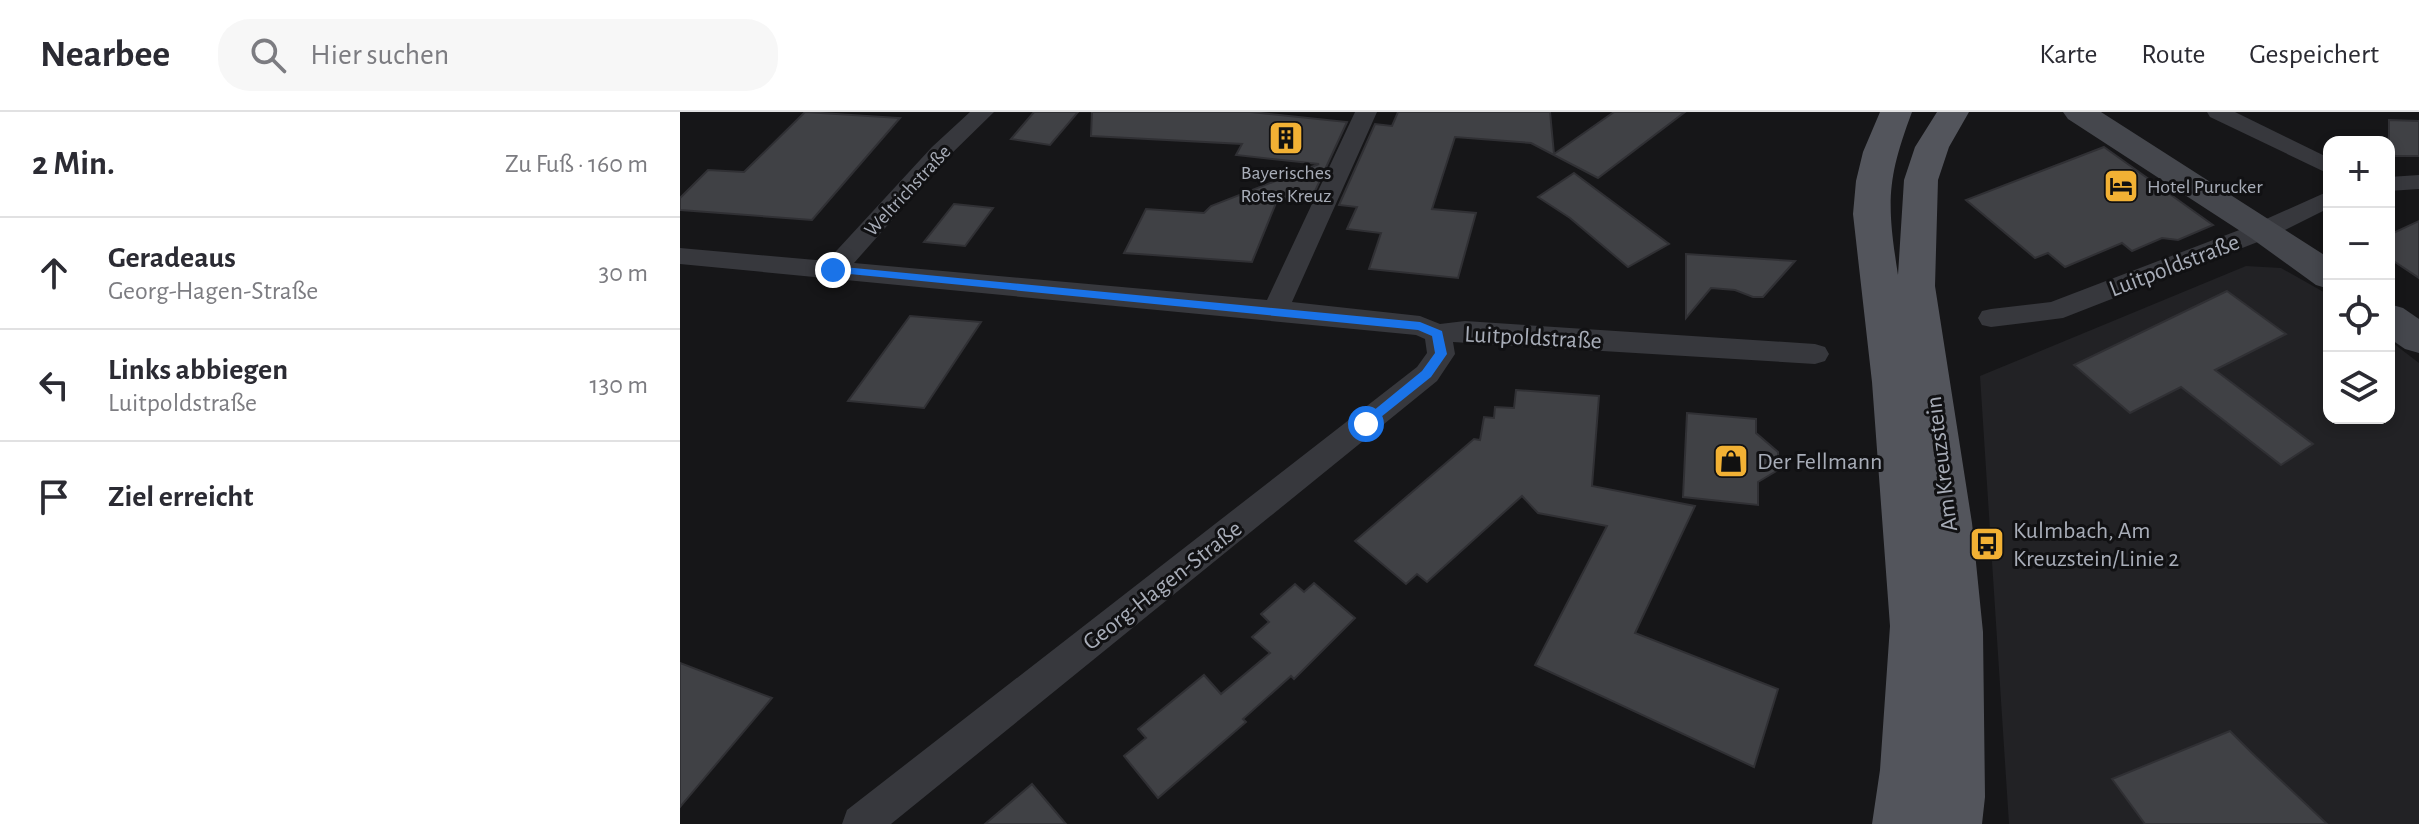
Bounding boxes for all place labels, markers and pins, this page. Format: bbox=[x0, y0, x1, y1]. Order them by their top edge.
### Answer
building icon: Bayerisches Rotes Kreuz bbox=[1267, 119, 1305, 157]
place label: Bayerisches Rotes Kreuz bbox=[1240, 163, 1332, 206]
hotel icon: Hotel Purucker bbox=[2102, 167, 2140, 205]
place label: Hotel Purucker bbox=[2147, 177, 2263, 197]
shop icon: Der Fellmann bbox=[1712, 442, 1750, 480]
place label: Der Fellmann bbox=[1757, 450, 1882, 474]
place label: Kulmbach, Am Kreuzstein/Linie 2 bbox=[2013, 519, 2179, 571]
bus stop icon: Kulmbach, Am Kreuzstein/Linie 2 bbox=[1968, 525, 2006, 563]

